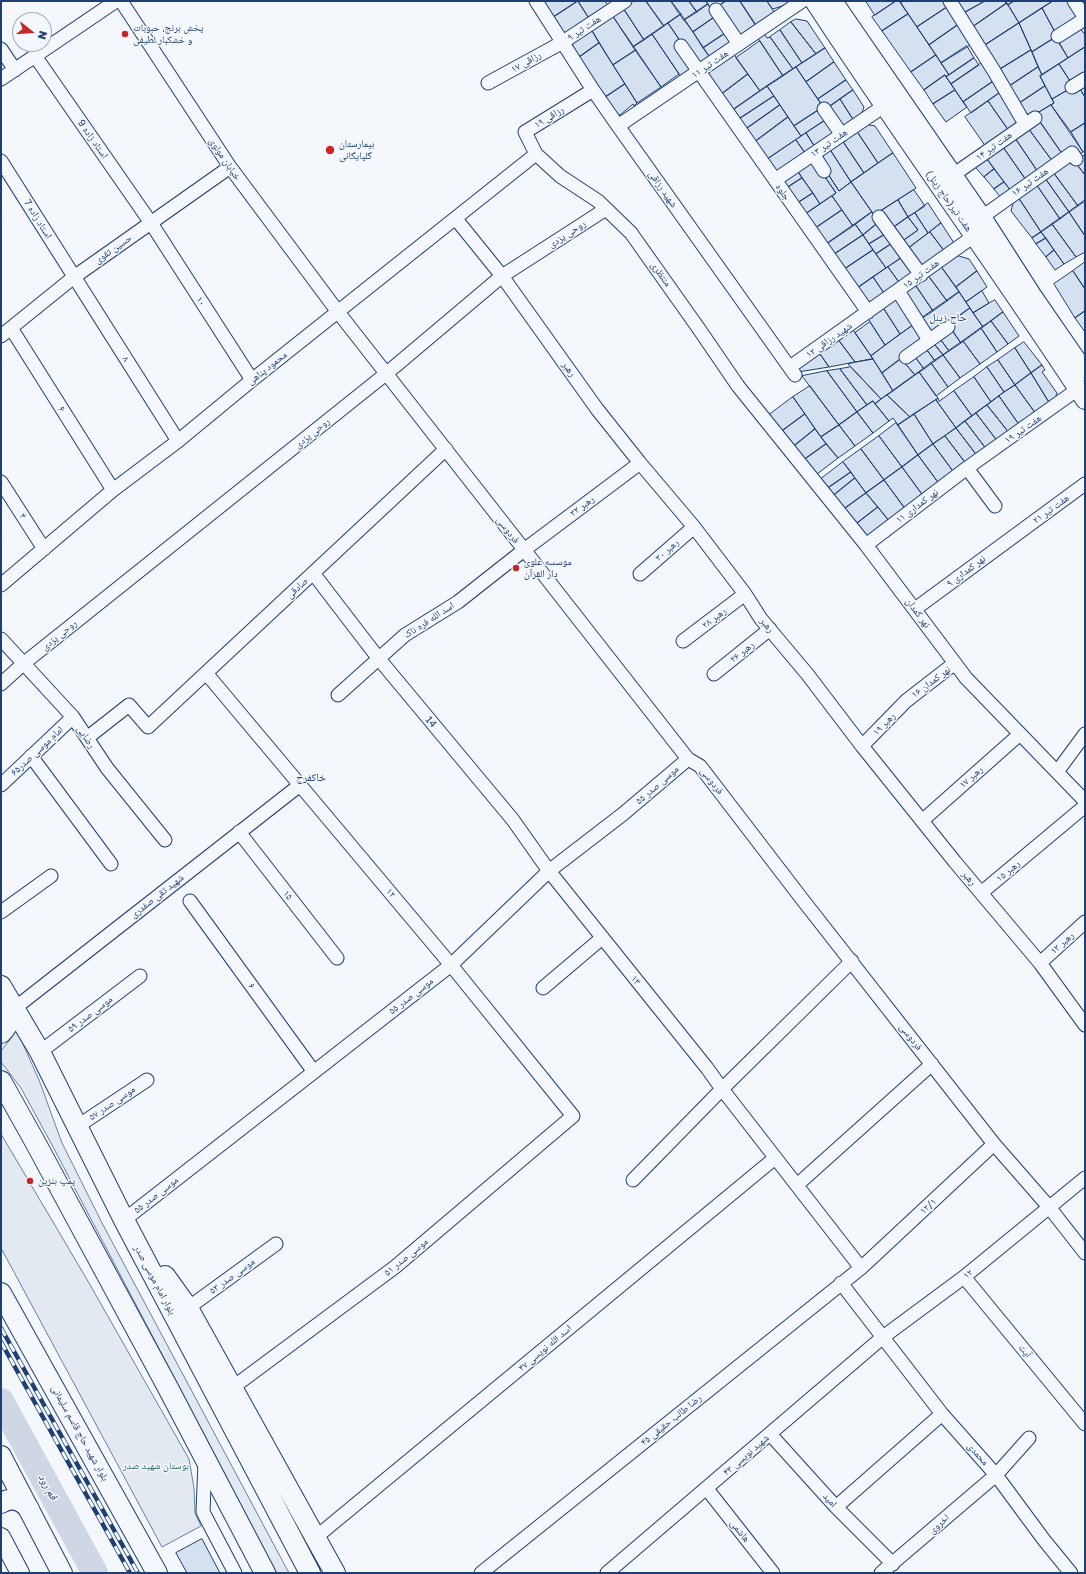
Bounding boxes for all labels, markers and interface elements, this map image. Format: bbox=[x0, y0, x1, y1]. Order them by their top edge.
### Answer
north arrow bbox=[12, 12, 52, 52]
street label: هفت تیر ۹ bbox=[565, 13, 603, 43]
place label: پخش برنج، حبوبات و خشکبار لطیفی bbox=[133, 22, 204, 46]
text: N bbox=[36, 29, 50, 41]
marker: پخش برنج، حبوبات و خشکبار لطیفی bbox=[120, 29, 130, 39]
street label: هفت تیر ۱۱ bbox=[689, 47, 731, 81]
street label: رزاقی ۱۷ bbox=[509, 49, 543, 75]
street label: رزاقی ۱۹ bbox=[532, 103, 566, 131]
street label: استاد زاده 9 bbox=[75, 117, 111, 161]
street label: هفت تیر ۱۳ bbox=[808, 126, 850, 160]
street label: هفت تیر ۱۴ bbox=[973, 129, 1015, 163]
street label: خیابان مولوی bbox=[207, 136, 243, 182]
place label: بیمارستان گلپایگانی bbox=[339, 138, 374, 162]
marker: بیمارستان گلپایگانی bbox=[324, 144, 336, 156]
street label: هفت تیر ۱۶ bbox=[1009, 165, 1051, 199]
street label: شهید رزاقی bbox=[646, 168, 680, 210]
street label: هفت تیر(حاج زینل) bbox=[923, 168, 975, 234]
street label: جلوه bbox=[773, 181, 793, 203]
street label: استاد زاده 7 bbox=[21, 197, 55, 241]
street label: روحی یزدی bbox=[546, 218, 588, 250]
street label: حسین تقوی bbox=[92, 232, 134, 266]
street label: هفت تیر ۱۵ bbox=[900, 257, 942, 291]
street label: منتظری bbox=[648, 259, 674, 289]
street label: ۱۰ bbox=[194, 294, 208, 308]
district label: حاج زینل bbox=[929, 311, 967, 325]
street label: شهید رزاقی ۱۲ bbox=[803, 320, 855, 360]
street label: محمود پناهی bbox=[245, 349, 289, 387]
street label: ۸ bbox=[120, 354, 132, 364]
street label: رهبر bbox=[559, 359, 579, 379]
street label: ۶ bbox=[56, 404, 68, 414]
street label: هفت تیر ۱۹ bbox=[1002, 412, 1044, 446]
street label: روحی یزدی bbox=[292, 415, 332, 451]
street label: نهر کمداری ۱۱ bbox=[893, 486, 941, 526]
street label: هفت تیر ۲۱ bbox=[1030, 492, 1072, 526]
street label: رهبر ۳۲ bbox=[567, 493, 597, 519]
street label: ۴ bbox=[17, 511, 29, 521]
street label: فردوسی bbox=[494, 514, 522, 546]
street label: رهبر ۳۰ bbox=[653, 536, 681, 564]
street label: نهر کمداری ۹ bbox=[944, 553, 988, 589]
place label: موسسه علوی دار القرآن bbox=[524, 556, 572, 580]
marker: موسسه علوی دار القرآن bbox=[511, 563, 521, 573]
street label: صادقی bbox=[284, 575, 310, 601]
street label: نهر کمدان bbox=[903, 596, 933, 630]
street label: اسد الله فره ناک bbox=[402, 599, 456, 641]
street label: رهبر ۲۸ bbox=[699, 605, 729, 631]
street label: رهبر bbox=[757, 615, 777, 635]
street label: روحی یزدی bbox=[39, 617, 79, 653]
street label: رهبر ۲۶ bbox=[728, 639, 756, 665]
street label: نهر کمدان ۱۶ bbox=[909, 663, 953, 701]
street label: رهبر ۱۹ bbox=[870, 710, 898, 738]
street label: 14 bbox=[423, 714, 439, 730]
street label: رضایی bbox=[74, 723, 98, 751]
street label: امام موسی صدر۶۵ bbox=[8, 724, 66, 778]
street label: موسی صدر ۵۵ bbox=[633, 763, 681, 807]
street label: رهبر ۱۷ bbox=[957, 763, 985, 791]
street label: فردوسی bbox=[698, 765, 726, 797]
district label: خاکفرج bbox=[296, 771, 326, 785]
street label: رهبر ۱۵ bbox=[994, 858, 1022, 884]
street label: رهبر bbox=[959, 868, 979, 888]
street label: شهید تقی صفدری bbox=[128, 871, 186, 921]
street label: ۱۲ bbox=[384, 886, 398, 900]
street label: ۱۵ bbox=[281, 888, 295, 902]
street label: رهبر ۱۳ bbox=[1048, 929, 1076, 957]
street label: ۱۳ bbox=[629, 973, 643, 987]
street label: موسی صدر ۵۵ bbox=[386, 975, 436, 1017]
street label: ۶ bbox=[246, 981, 258, 991]
street label: موسی صدر ۵۹ bbox=[65, 993, 115, 1035]
street label: فردوسی bbox=[897, 1021, 925, 1053]
street label: موسی صدر ۵۷ bbox=[87, 1083, 137, 1123]
street label: موسی صدر ۵۵ bbox=[131, 1174, 181, 1216]
place label: پمپ بنزین bbox=[38, 1175, 75, 1187]
marker: پمپ بنزین bbox=[25, 1176, 35, 1186]
street label: ۱۲/۱ bbox=[917, 1195, 939, 1217]
street label: موسی صدر ۵۱ bbox=[382, 1236, 430, 1278]
street label: بلوار امام موسی صدر bbox=[132, 1243, 178, 1317]
street label: موسی صدر ۵۳ bbox=[207, 1256, 257, 1296]
street label: ۱۲ bbox=[961, 1267, 975, 1281]
street label: ۴۷ اسد الله نویسی bbox=[516, 1322, 574, 1374]
street label: آیت bbox=[1016, 1342, 1034, 1360]
street label: بلوار شهید حاج قاسم سلیمانی bbox=[49, 1383, 111, 1483]
street label: ۴۵ رضا طالب حقیقی bbox=[638, 1392, 704, 1448]
street label: ۴۳ شهید نویسی bbox=[721, 1432, 771, 1478]
street label: محمدی bbox=[965, 1440, 991, 1468]
park label: بوستان شهید صدر bbox=[123, 1460, 189, 1472]
water label: قم رود bbox=[36, 1472, 60, 1502]
street label: امید bbox=[820, 1490, 840, 1510]
street label: اخروی bbox=[926, 1512, 952, 1536]
street label: هاشمی bbox=[728, 1517, 752, 1545]

